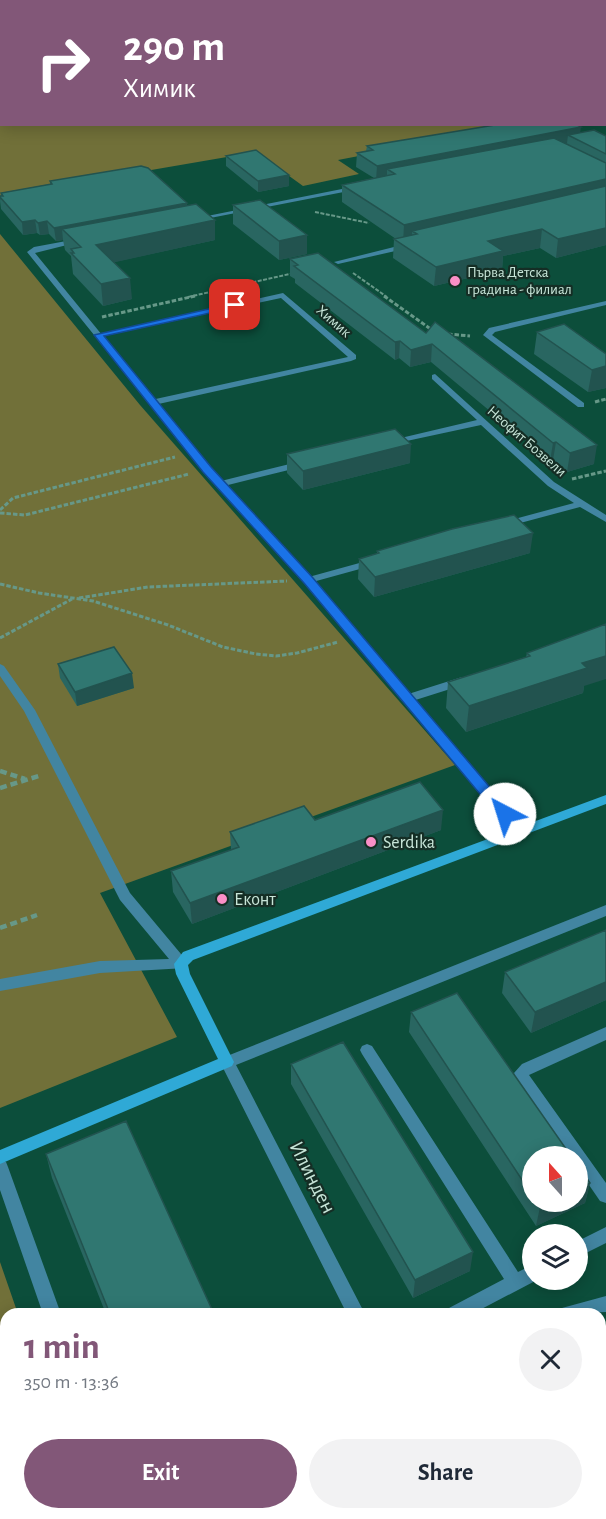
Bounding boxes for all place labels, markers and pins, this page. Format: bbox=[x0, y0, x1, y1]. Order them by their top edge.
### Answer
place label: Първа Детска градина - филиал bbox=[467, 265, 572, 297]
marker: Първа Детска градина - филиал bbox=[448, 274, 462, 288]
pin bbox=[209, 279, 260, 330]
place label: Serdika bbox=[383, 834, 435, 852]
marker: Serdika bbox=[364, 835, 378, 849]
place label: Еконт bbox=[234, 891, 276, 909]
marker: Еконт bbox=[215, 892, 229, 906]

